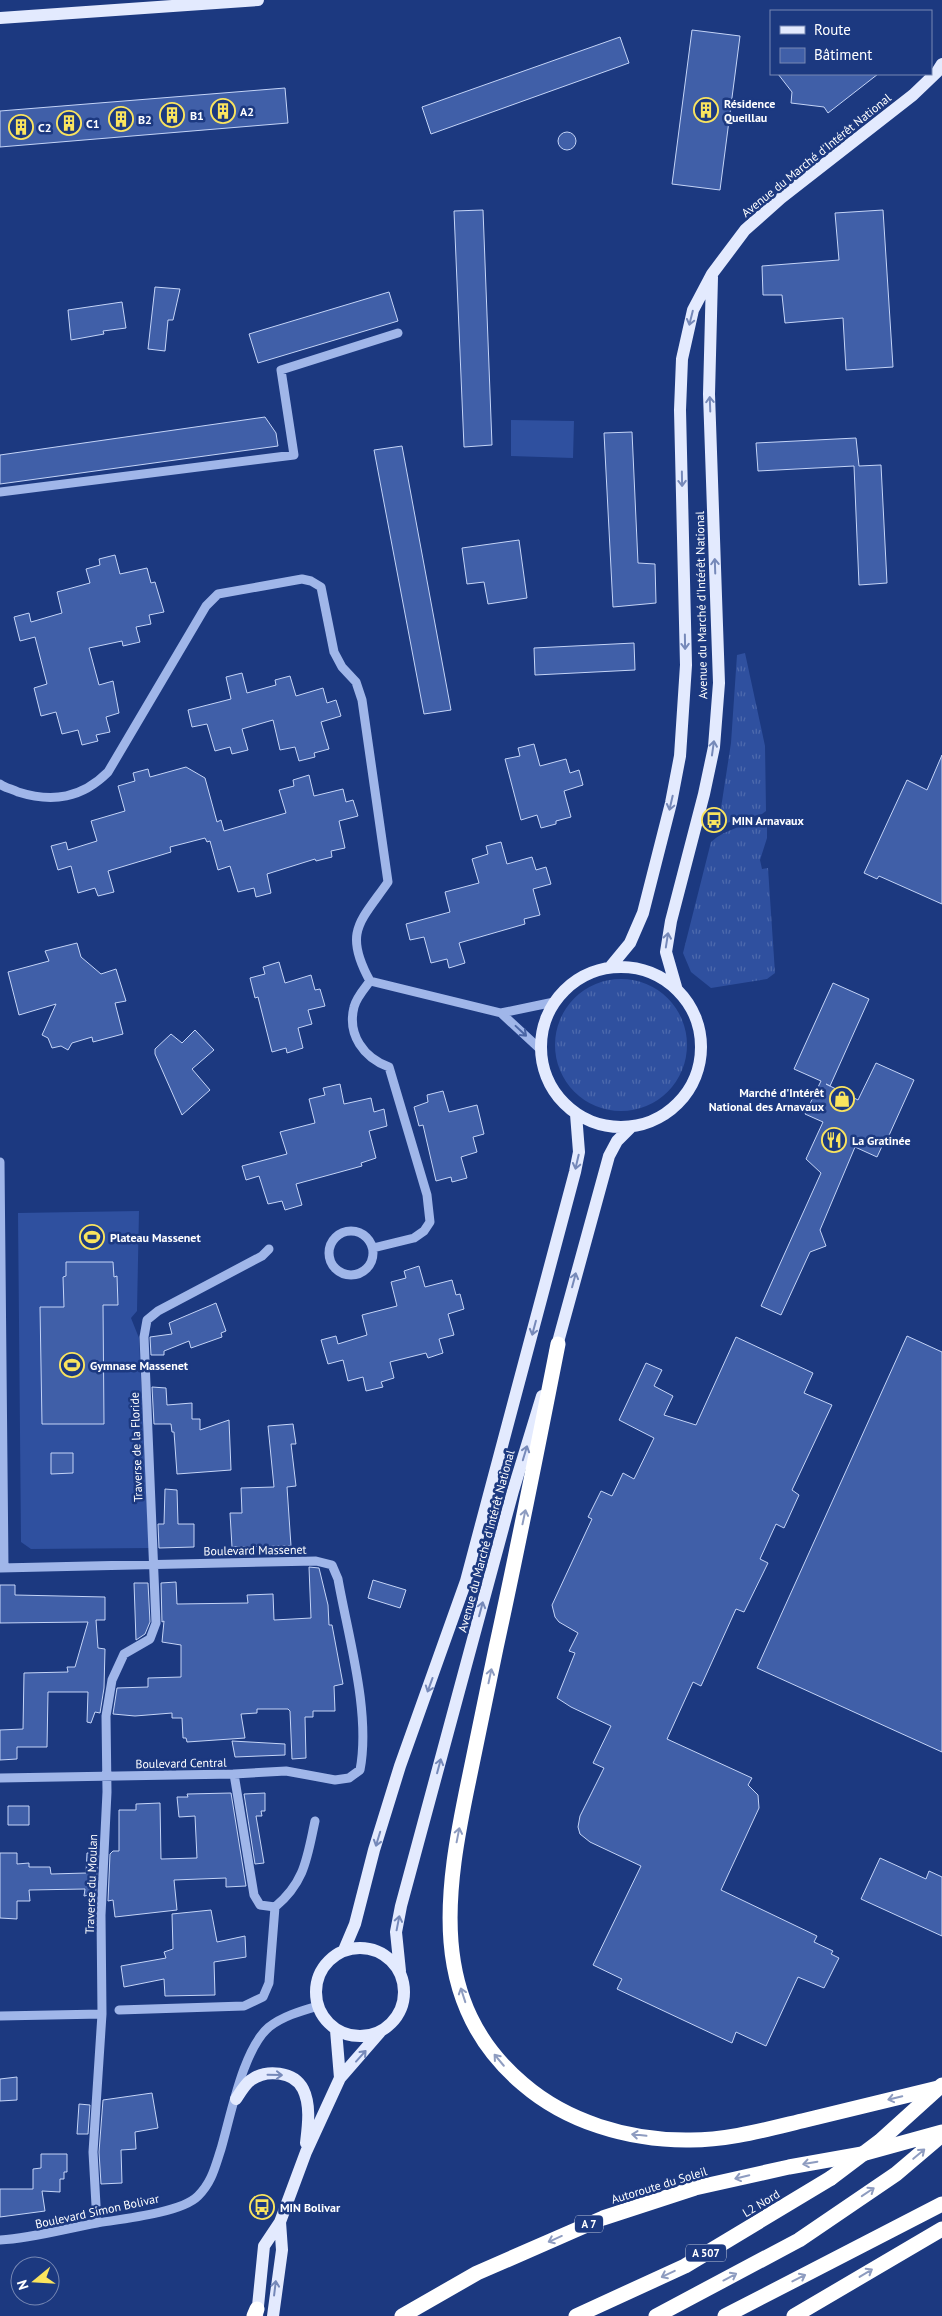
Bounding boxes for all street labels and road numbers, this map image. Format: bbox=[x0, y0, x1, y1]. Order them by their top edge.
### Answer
street label: Avenue du Marché d'Intérêt National bbox=[738, 90, 894, 220]
street label: Avenue du Marché d'Intérêt National bbox=[692, 510, 710, 699]
street label: Traverse de la Floride bbox=[127, 1392, 145, 1502]
street label: Avenue du Marché d'Intérêt National bbox=[454, 1448, 518, 1634]
street label: Boulevard Massenet bbox=[203, 1542, 307, 1558]
street label: Boulevard Central bbox=[135, 1755, 227, 1771]
street label: Traverse du Moulan bbox=[82, 1834, 100, 1934]
street label: Autoroute du Soleil bbox=[609, 2163, 709, 2207]
street label: L2 Nord bbox=[740, 2186, 782, 2220]
street label: Boulevard Simon Bolivar bbox=[34, 2191, 160, 2231]
road number: A 7 bbox=[575, 2216, 603, 2232]
road number: A 507 bbox=[686, 2244, 726, 2262]

